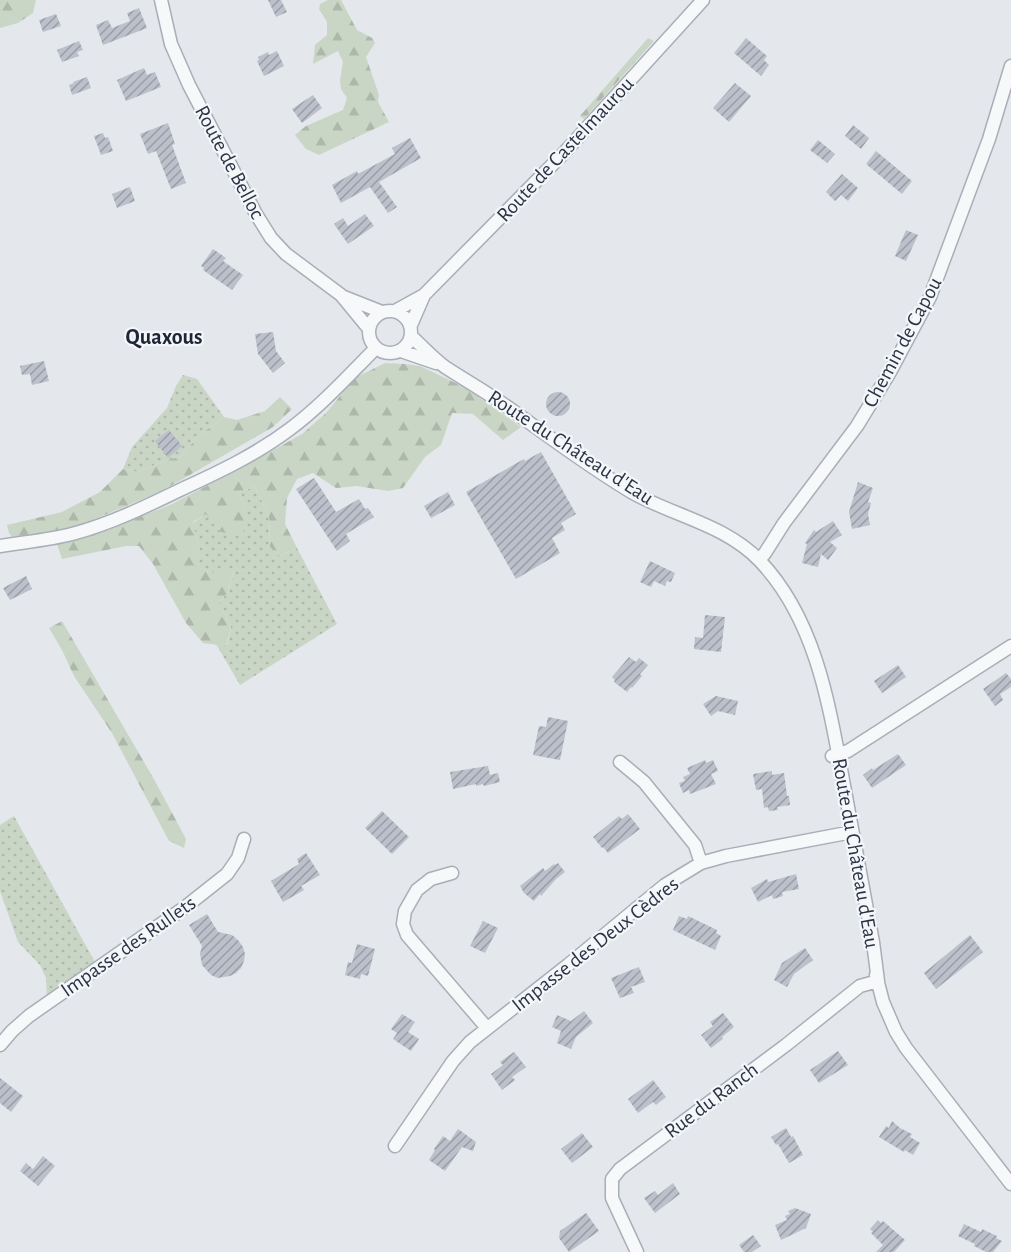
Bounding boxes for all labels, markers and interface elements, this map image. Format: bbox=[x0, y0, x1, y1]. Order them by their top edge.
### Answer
street label: Route de Castelmaurou bbox=[493, 73, 638, 226]
street label: Route de Belloc bbox=[191, 102, 268, 222]
street label: Chemin de Capou bbox=[859, 273, 946, 411]
district label: Quaxous bbox=[126, 326, 202, 349]
street label: Route du Château d'Eau bbox=[484, 386, 657, 509]
street label: Route du Château d'Eau bbox=[828, 756, 883, 950]
street label: Impasse des Deux Cèdres bbox=[508, 873, 683, 1016]
street label: Impasse des Rullets bbox=[57, 892, 200, 1001]
street label: Rue du Ranch bbox=[661, 1059, 762, 1142]

